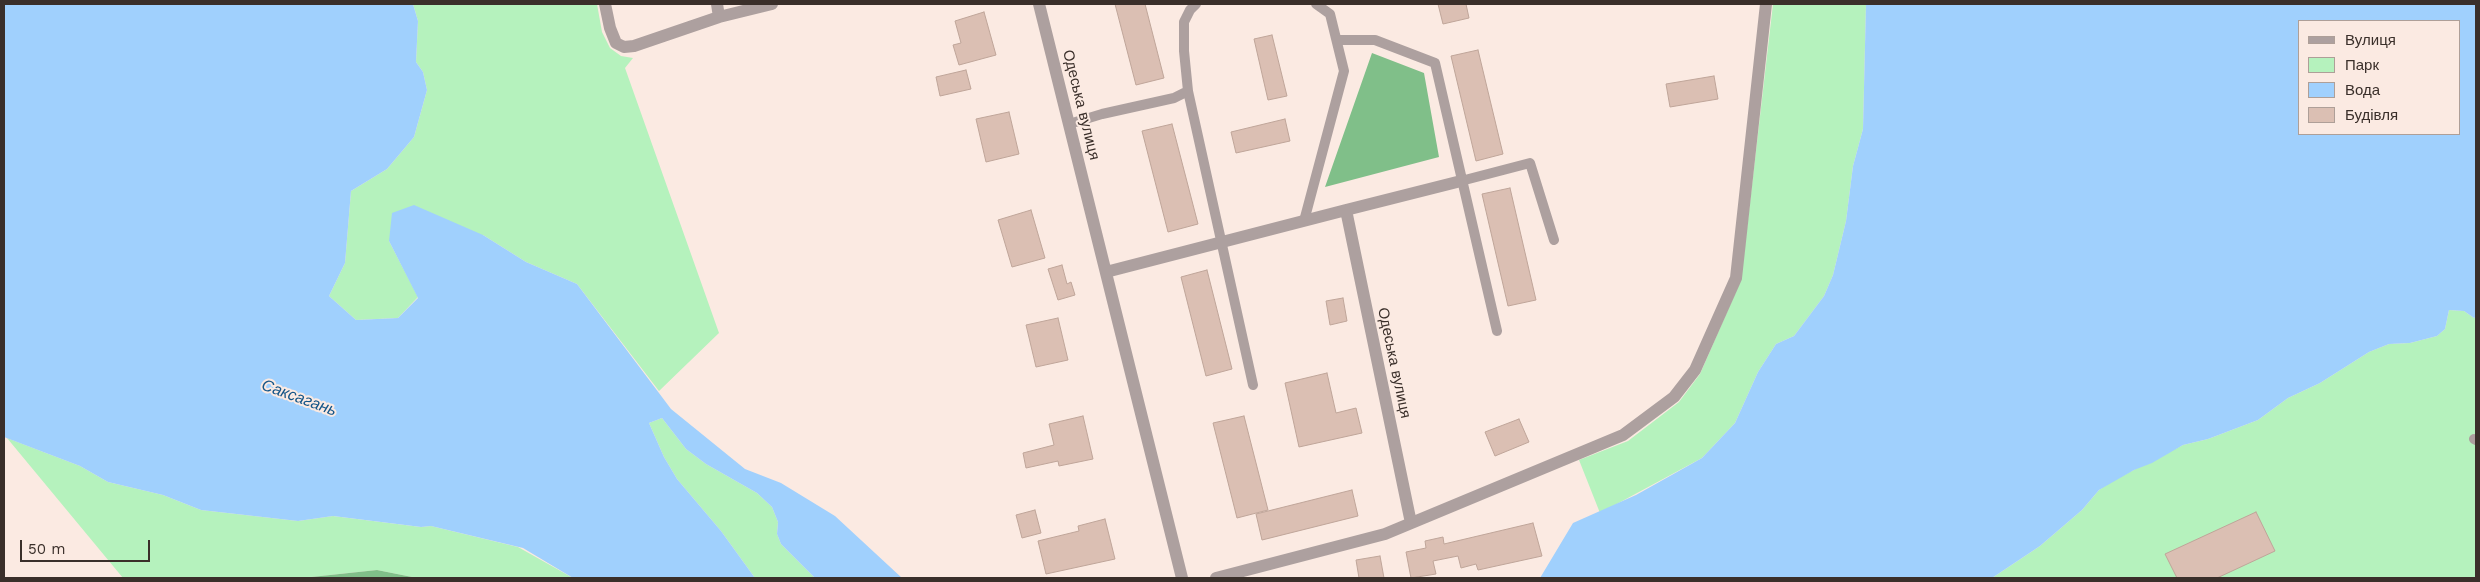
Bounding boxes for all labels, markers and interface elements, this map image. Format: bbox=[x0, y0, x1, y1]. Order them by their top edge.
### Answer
legend bbox=[2298, 20, 2460, 135]
text: Вулиця bbox=[2345, 31, 2396, 49]
street label: Одеська вулиця bbox=[1059, 48, 1103, 162]
text: Парк bbox=[2345, 56, 2379, 74]
text: Вода bbox=[2345, 81, 2380, 99]
text: Будівля bbox=[2345, 106, 2398, 124]
street label: Одеська вулиця bbox=[1373, 306, 1415, 420]
water label: Саксагань bbox=[259, 376, 339, 420]
scale bar bbox=[22, 530, 152, 562]
text: 50 m bbox=[28, 540, 65, 558]

